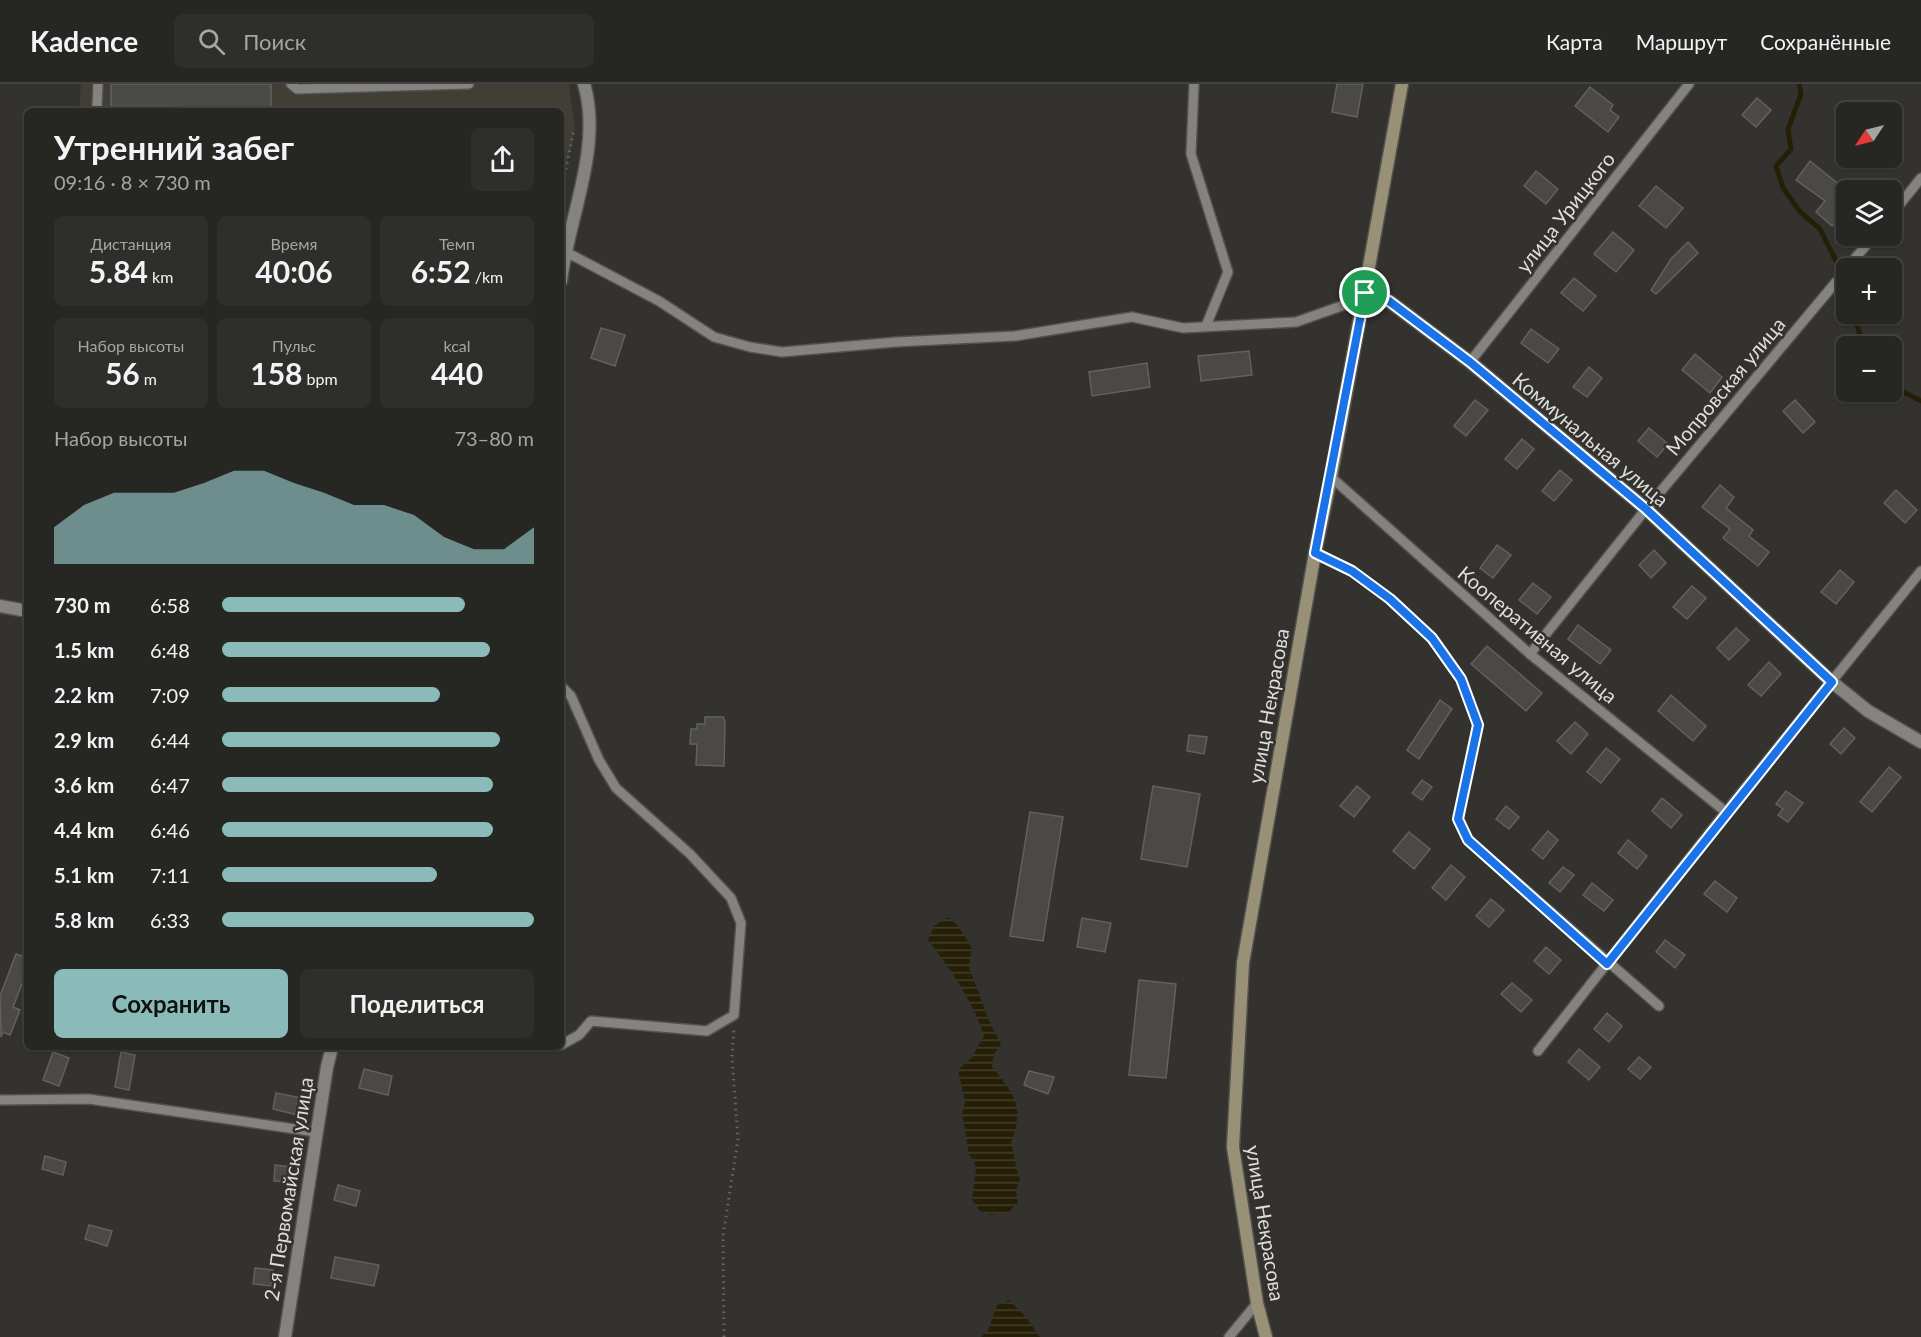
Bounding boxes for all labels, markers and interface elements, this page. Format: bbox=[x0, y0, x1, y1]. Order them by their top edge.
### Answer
search box bbox=[174, 14, 594, 68]
text: Kadence bbox=[30, 24, 138, 58]
icon: search bbox=[195, 25, 228, 58]
text: Поиск bbox=[243, 28, 306, 55]
text: Карта bbox=[1546, 29, 1603, 54]
text: Маршрут bbox=[1636, 29, 1727, 54]
text: Сохранённые bbox=[1760, 29, 1891, 54]
north arrow bbox=[1836, 102, 1902, 168]
map controls bbox=[1836, 102, 1902, 402]
text: Утренний забег bbox=[54, 127, 294, 167]
button: share bbox=[471, 128, 534, 191]
street label: улица Урицкого bbox=[1511, 147, 1619, 277]
text: 09:16 · 8 × 730 m bbox=[54, 170, 211, 194]
button: layers bbox=[1836, 180, 1902, 246]
text: Дистанция bbox=[90, 234, 172, 253]
text: Время bbox=[271, 234, 317, 253]
text: Темп bbox=[439, 234, 475, 253]
text: 5.84 bbox=[89, 253, 148, 289]
text: 40:06 bbox=[255, 253, 333, 289]
text: 6:52 bbox=[411, 253, 471, 289]
button: + bbox=[1836, 258, 1902, 324]
text: km bbox=[148, 267, 173, 286]
text: /km bbox=[471, 267, 503, 286]
pin bbox=[1339, 267, 1390, 318]
icon: arrive bbox=[1348, 276, 1381, 309]
street label: Мопровская улица bbox=[1660, 312, 1790, 460]
text: Набор высоты bbox=[78, 336, 184, 355]
text: Пульс bbox=[272, 336, 316, 355]
text: kcal bbox=[443, 336, 471, 355]
button: − bbox=[1836, 336, 1902, 402]
text: 56 bbox=[105, 355, 140, 391]
text: 158 bbox=[250, 355, 303, 391]
text: 440 bbox=[431, 355, 483, 391]
street label: Коммунальная улица bbox=[1508, 367, 1674, 511]
text: m bbox=[140, 369, 157, 388]
text: bpm bbox=[303, 369, 338, 388]
text: Набор высоты bbox=[54, 426, 187, 450]
text: 73–80 m bbox=[454, 426, 534, 450]
street label: Кооперативная улица bbox=[1454, 560, 1622, 708]
text: 730 m bbox=[54, 593, 110, 617]
text: 6:58 bbox=[150, 593, 190, 617]
street label: улица Некрасова bbox=[1243, 626, 1293, 786]
text: 1.5 km bbox=[54, 638, 114, 662]
text: 6:48 bbox=[150, 638, 190, 662]
text: 2.2 km bbox=[54, 683, 114, 707]
text: 7:09 bbox=[150, 683, 190, 707]
text: 2.9 km bbox=[54, 728, 114, 752]
text: 6:44 bbox=[150, 728, 190, 752]
text: 3.6 km bbox=[54, 773, 114, 797]
text: 6:47 bbox=[150, 773, 190, 797]
text: 4.4 km bbox=[54, 818, 114, 842]
text: 6:46 bbox=[150, 818, 190, 842]
text: 5.1 km bbox=[54, 863, 114, 887]
text: 7:11 bbox=[150, 863, 190, 887]
text: 5.8 km bbox=[54, 908, 114, 932]
text: 6:33 bbox=[150, 908, 190, 932]
button: Сохранить bbox=[54, 969, 288, 1038]
button: Поделиться bbox=[300, 969, 534, 1038]
street label: 2-я Первомайская улица bbox=[258, 1075, 318, 1303]
street label: улица Некрасова bbox=[1242, 1143, 1290, 1303]

